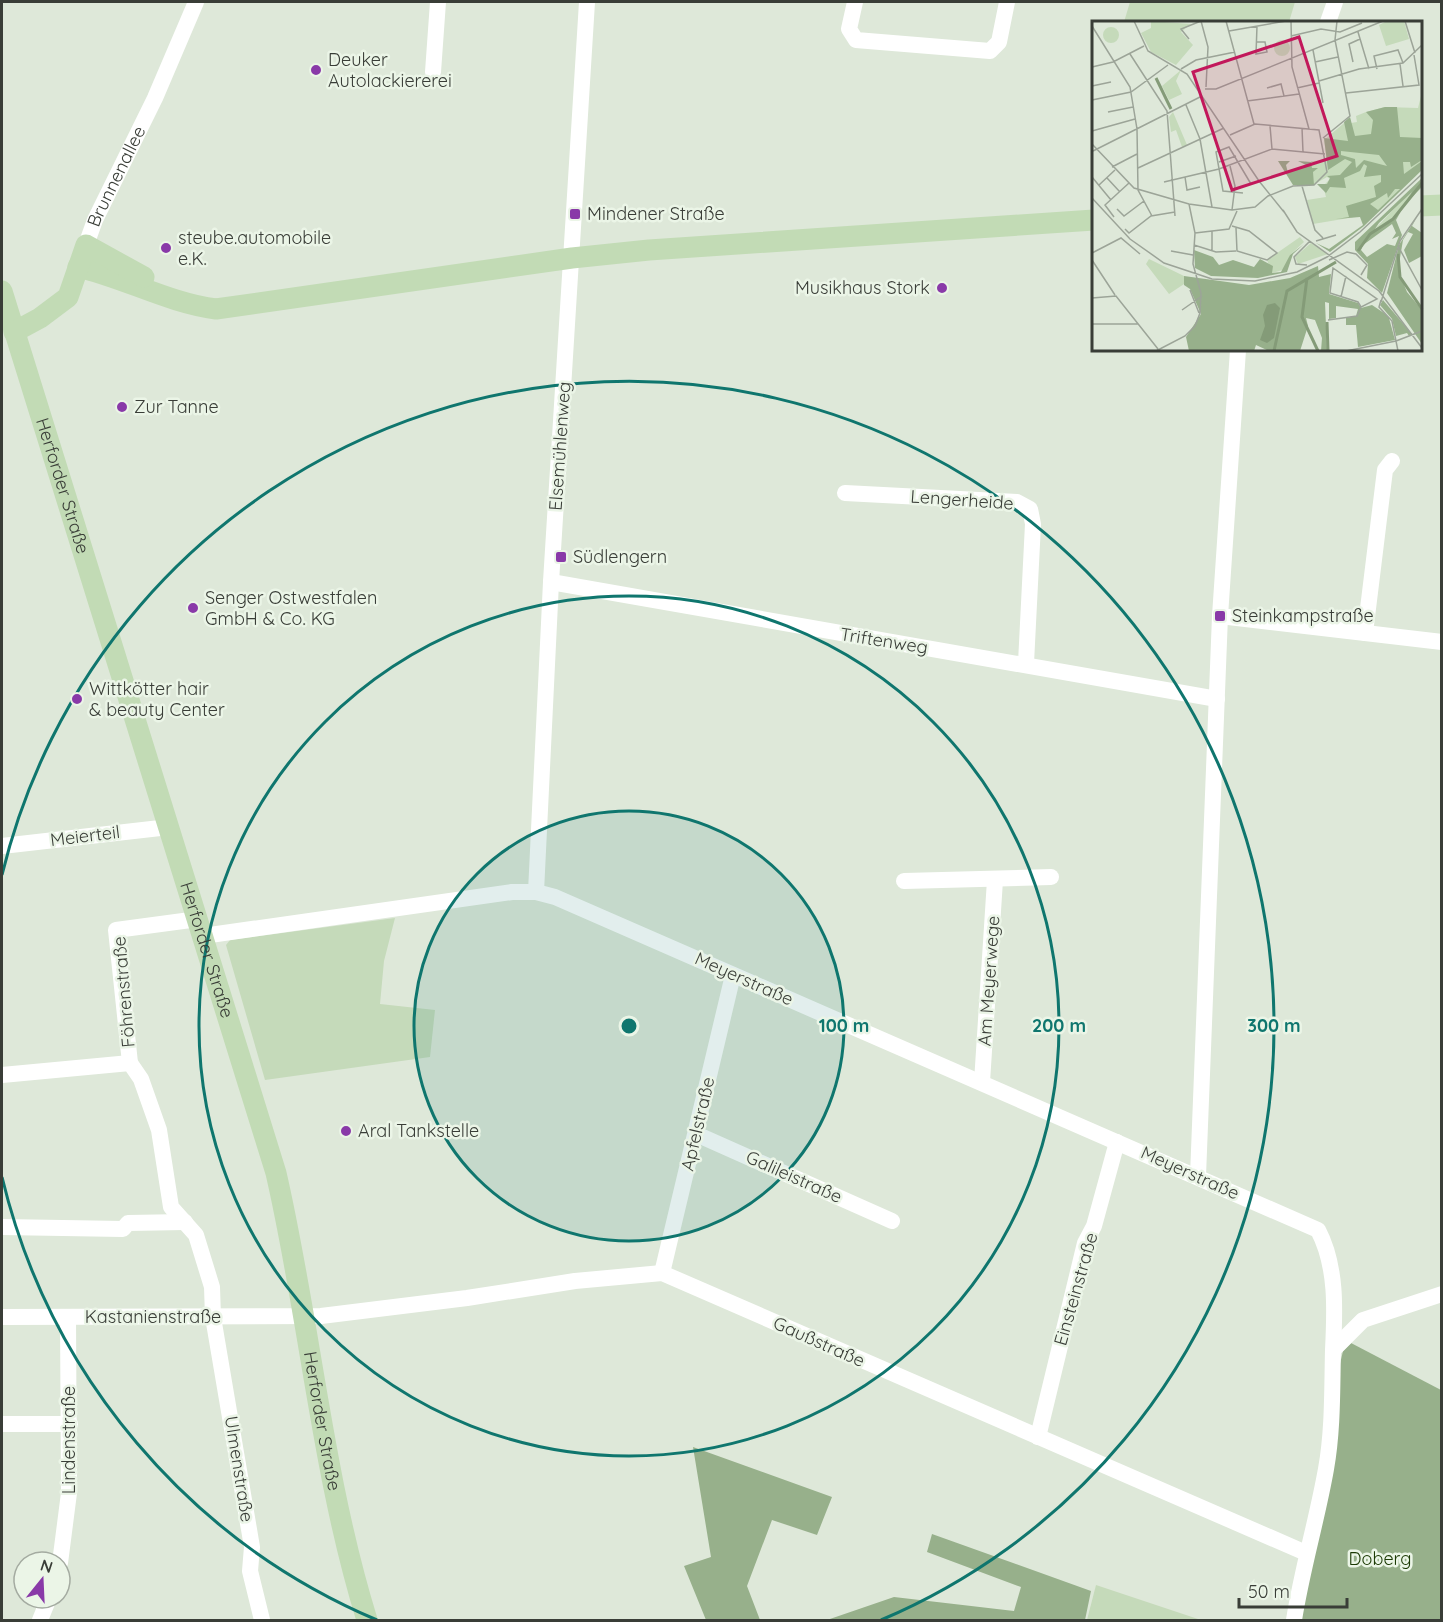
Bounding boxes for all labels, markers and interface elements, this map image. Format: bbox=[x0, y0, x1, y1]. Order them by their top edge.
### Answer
inset map bbox=[1092, 21, 1422, 351]
place label: Deuker Autolackiererei bbox=[328, 48, 452, 92]
marker: Deuker Autolackiererei bbox=[309, 63, 323, 77]
street label: Brunnenallee bbox=[82, 122, 150, 230]
place label: Mindener Straße bbox=[587, 202, 725, 225]
marker: Mindener Straße bbox=[568, 207, 582, 221]
place label: steube.automobile e.K. bbox=[178, 226, 331, 270]
marker: steube.automobile e.K. bbox=[159, 241, 173, 255]
place label: Musikhaus Stork bbox=[795, 276, 930, 299]
marker: Musikhaus Stork bbox=[935, 281, 949, 295]
street label: Elsemühlenweg bbox=[544, 381, 575, 511]
place label: Zur Tanne bbox=[134, 395, 219, 418]
marker: Zur Tanne bbox=[115, 400, 129, 414]
street label: Herforder Straße bbox=[31, 415, 95, 557]
street label: Lengerheide bbox=[910, 484, 1014, 515]
place label: Südlengern bbox=[573, 545, 667, 568]
marker: Südlengern bbox=[554, 550, 568, 564]
place label: Senger Ostwestfalen GmbH & Co. KG bbox=[205, 586, 377, 630]
marker: Senger Ostwestfalen GmbH & Co. KG bbox=[186, 601, 200, 615]
place label: Steinkampstraße bbox=[1232, 604, 1374, 627]
marker: Steinkampstraße bbox=[1213, 609, 1227, 623]
street label: Triftenweg bbox=[839, 622, 930, 659]
place label: Wittkötter hair & beauty Center bbox=[89, 677, 225, 721]
marker: Wittkötter hair & beauty Center bbox=[70, 692, 84, 706]
street label: Meierteil bbox=[49, 820, 121, 851]
street label: Herforder Straße bbox=[175, 879, 239, 1021]
street label: Am Meyerwege bbox=[972, 915, 1005, 1047]
street label: Föhrenstraße bbox=[107, 935, 140, 1049]
street label: Meyerstraße bbox=[691, 947, 797, 1010]
text: 100 m bbox=[819, 1014, 869, 1037]
text: 200 m bbox=[1032, 1014, 1086, 1037]
text: 300 m bbox=[1247, 1014, 1301, 1037]
centre of rings bbox=[619, 1016, 639, 1036]
street label: Apfelstraße bbox=[676, 1075, 720, 1173]
place label: Aral Tankstelle bbox=[358, 1119, 479, 1142]
marker: Aral Tankstelle bbox=[339, 1124, 353, 1138]
street label: Meyerstraße bbox=[1137, 1141, 1243, 1204]
street label: Galileistraße bbox=[743, 1145, 846, 1208]
street label: Einsteinstraße bbox=[1048, 1230, 1103, 1348]
street label: Kastanienstraße bbox=[85, 1305, 221, 1328]
street label: Gaußstraße bbox=[770, 1311, 869, 1372]
street label: Herforder Straße bbox=[299, 1350, 346, 1493]
street label: Lindenstraße bbox=[57, 1386, 80, 1494]
street label: Ulmenstraße bbox=[220, 1414, 259, 1524]
park label: Doberg bbox=[1349, 1547, 1411, 1570]
north arrow bbox=[12, 1550, 72, 1610]
text: N bbox=[38, 1554, 55, 1577]
scale bar bbox=[1239, 1571, 1347, 1609]
text: 50 m bbox=[1248, 1580, 1290, 1603]

